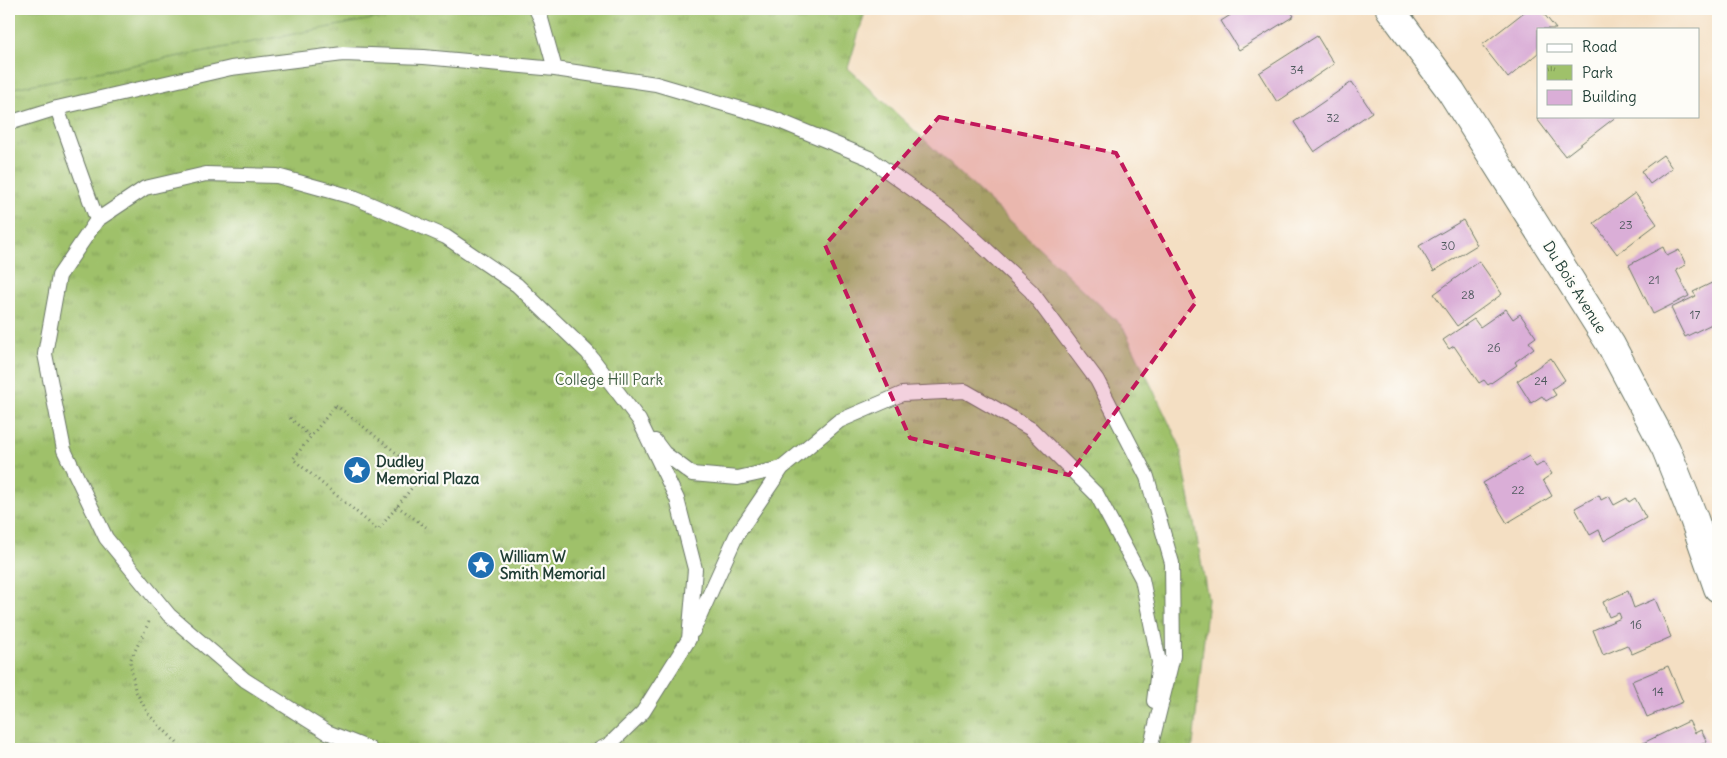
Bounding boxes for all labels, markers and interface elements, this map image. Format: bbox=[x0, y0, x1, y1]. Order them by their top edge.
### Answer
legend bbox=[1537, 28, 1700, 118]
text: Road bbox=[1582, 37, 1617, 56]
house number: 34 bbox=[1290, 62, 1304, 77]
text: Park bbox=[1582, 63, 1613, 82]
text: Building bbox=[1582, 87, 1637, 106]
house number: 32 bbox=[1326, 110, 1340, 125]
house number: 23 bbox=[1619, 217, 1633, 232]
street label: Du Bois Avenue bbox=[1539, 237, 1611, 337]
house number: 30 bbox=[1441, 238, 1455, 253]
house number: 21 bbox=[1648, 272, 1660, 287]
house number: 28 bbox=[1461, 287, 1475, 302]
house number: 17 bbox=[1690, 307, 1700, 322]
house number: 26 bbox=[1487, 340, 1501, 355]
park label: College Hill Park bbox=[555, 370, 664, 389]
house number: 24 bbox=[1534, 373, 1548, 388]
place label: Dudley Memorial Plaza bbox=[376, 452, 480, 488]
place icon: Dudley Memorial Plaza bbox=[342, 455, 372, 485]
house number: 22 bbox=[1511, 482, 1525, 497]
place label: William W Smith Memorial bbox=[500, 547, 605, 583]
place icon: William W Smith Memorial bbox=[466, 550, 496, 580]
house number: 16 bbox=[1630, 617, 1642, 632]
house number: 14 bbox=[1652, 684, 1664, 699]

